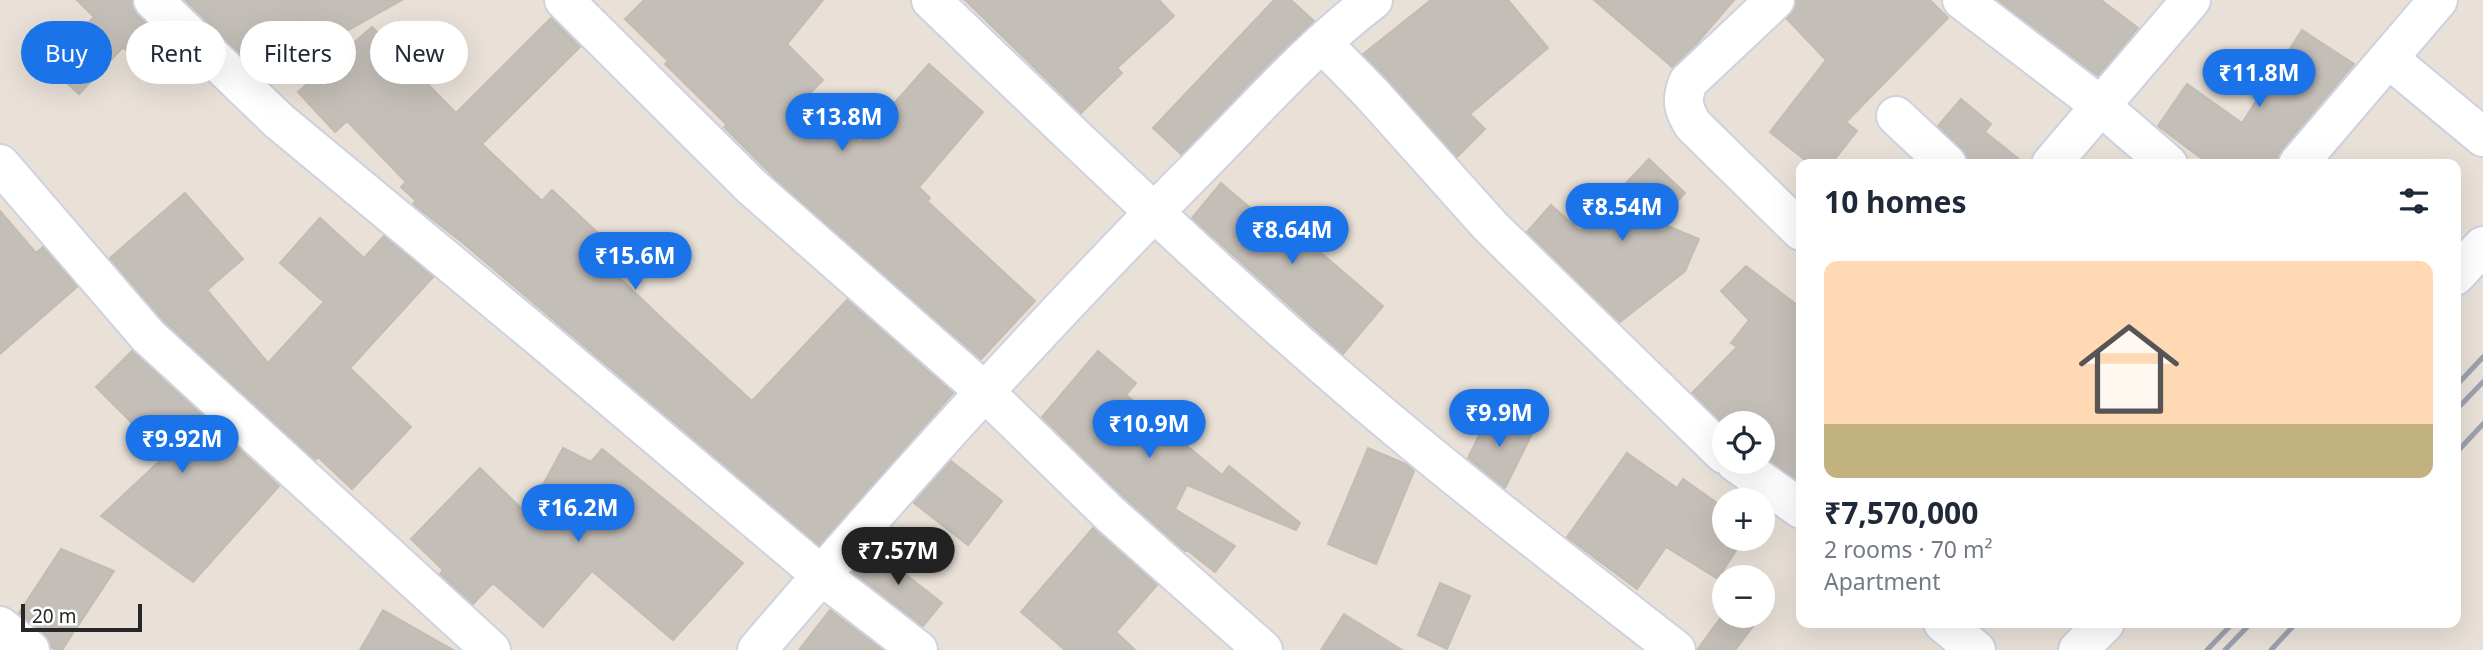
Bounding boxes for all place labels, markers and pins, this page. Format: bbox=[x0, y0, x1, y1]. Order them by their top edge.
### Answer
pin: ₹11.8M bbox=[2202, 50, 2316, 109]
pin: ₹13.8M bbox=[785, 94, 899, 153]
pin: ₹8.54M bbox=[1565, 184, 1679, 243]
pin: ₹8.64M bbox=[1235, 206, 1349, 266]
pin: ₹15.6M bbox=[578, 232, 692, 292]
pin: ₹9.9M bbox=[1450, 390, 1548, 449]
pin: ₹10.9M bbox=[1092, 400, 1206, 460]
pin: ₹9.92M bbox=[125, 416, 239, 475]
pin: ₹16.2M bbox=[521, 484, 635, 544]
pin: ₹7.57M bbox=[841, 528, 955, 587]

